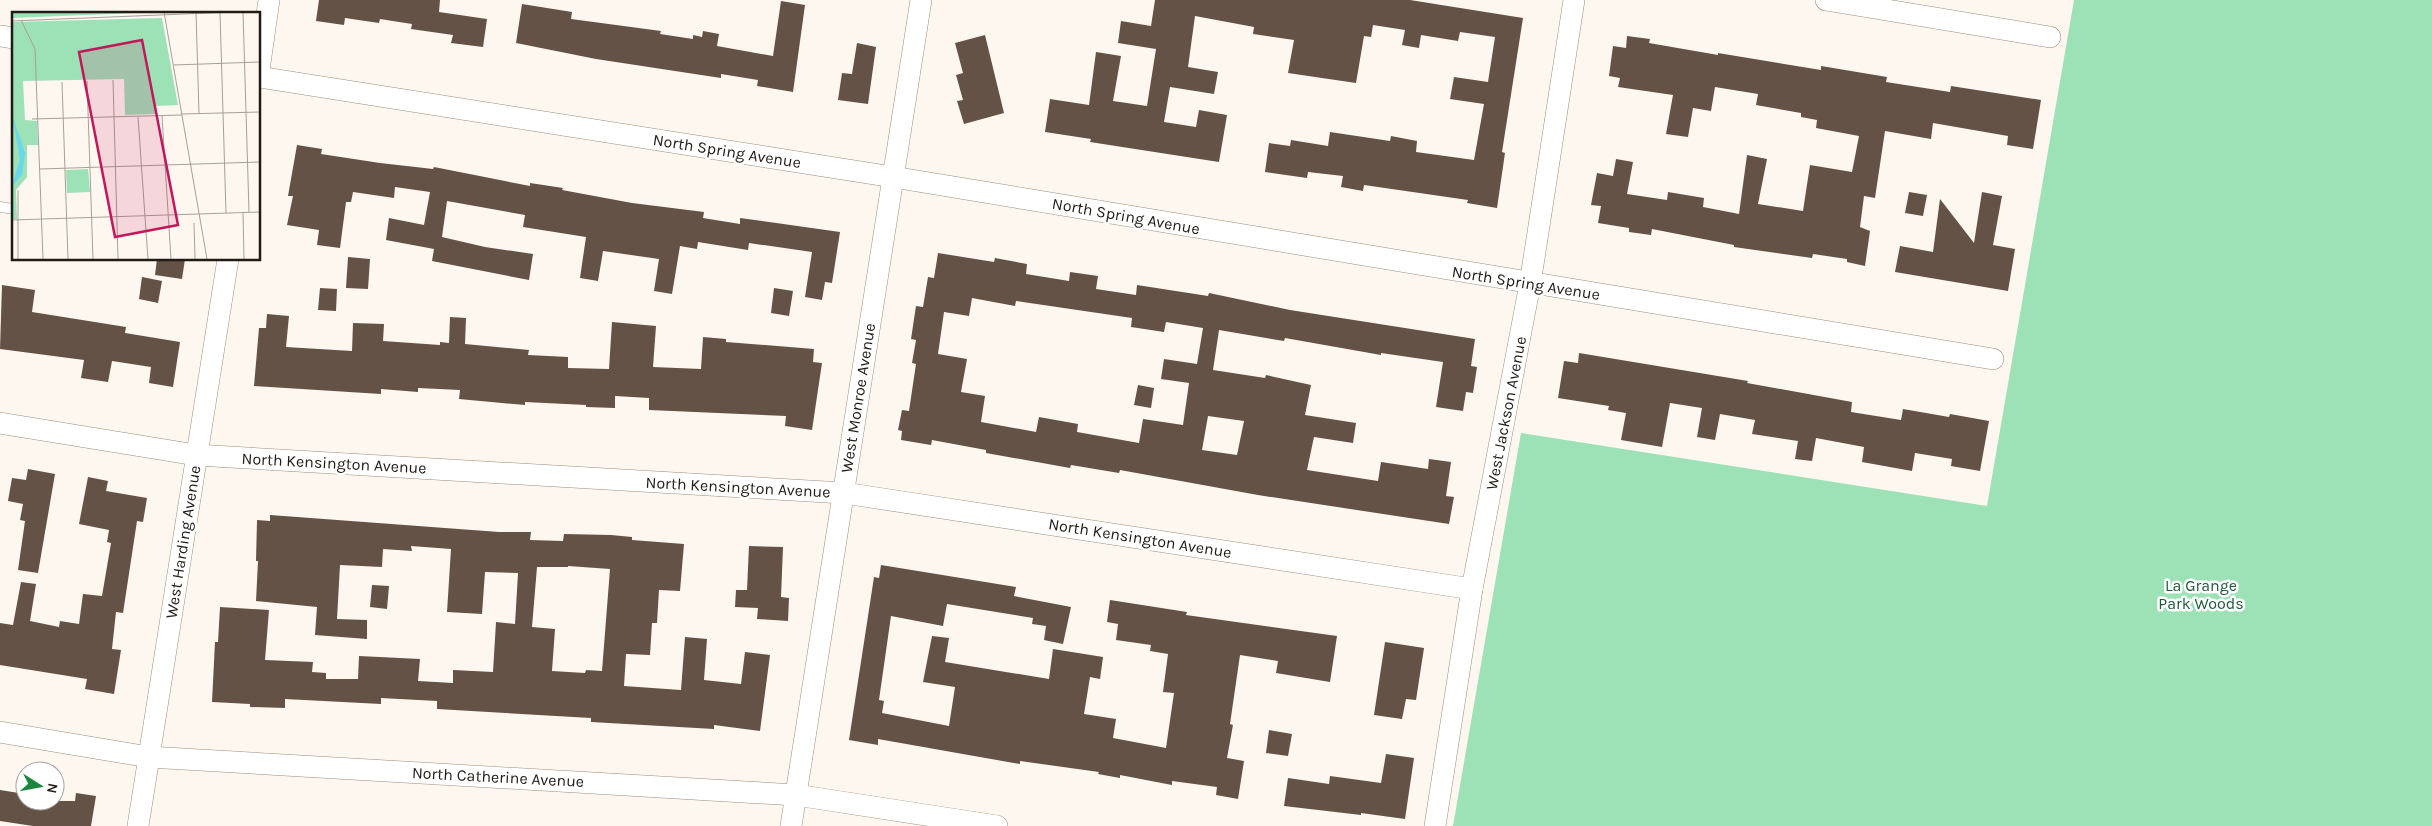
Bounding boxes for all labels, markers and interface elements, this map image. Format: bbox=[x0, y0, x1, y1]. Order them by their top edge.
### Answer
inset map bbox=[12, 12, 260, 260]
street label: North Spring Avenue bbox=[652, 130, 802, 172]
street label: North Spring Avenue bbox=[1051, 194, 1201, 238]
street label: North Spring Avenue bbox=[1451, 262, 1601, 304]
street label: West Monroe Avenue bbox=[837, 322, 879, 474]
street label: West Jackson Avenue bbox=[1482, 335, 1530, 491]
street label: North Kensington Avenue bbox=[241, 449, 427, 477]
street label: West Harding Avenue bbox=[161, 464, 205, 620]
street label: North Kensington Avenue bbox=[645, 473, 831, 501]
street label: North Kensington Avenue bbox=[1047, 514, 1233, 562]
park label: La Grange Park Woods bbox=[2158, 576, 2244, 613]
north arrow bbox=[15, 761, 65, 811]
street label: North Catherine Avenue bbox=[411, 763, 585, 791]
text: N bbox=[43, 782, 62, 795]

